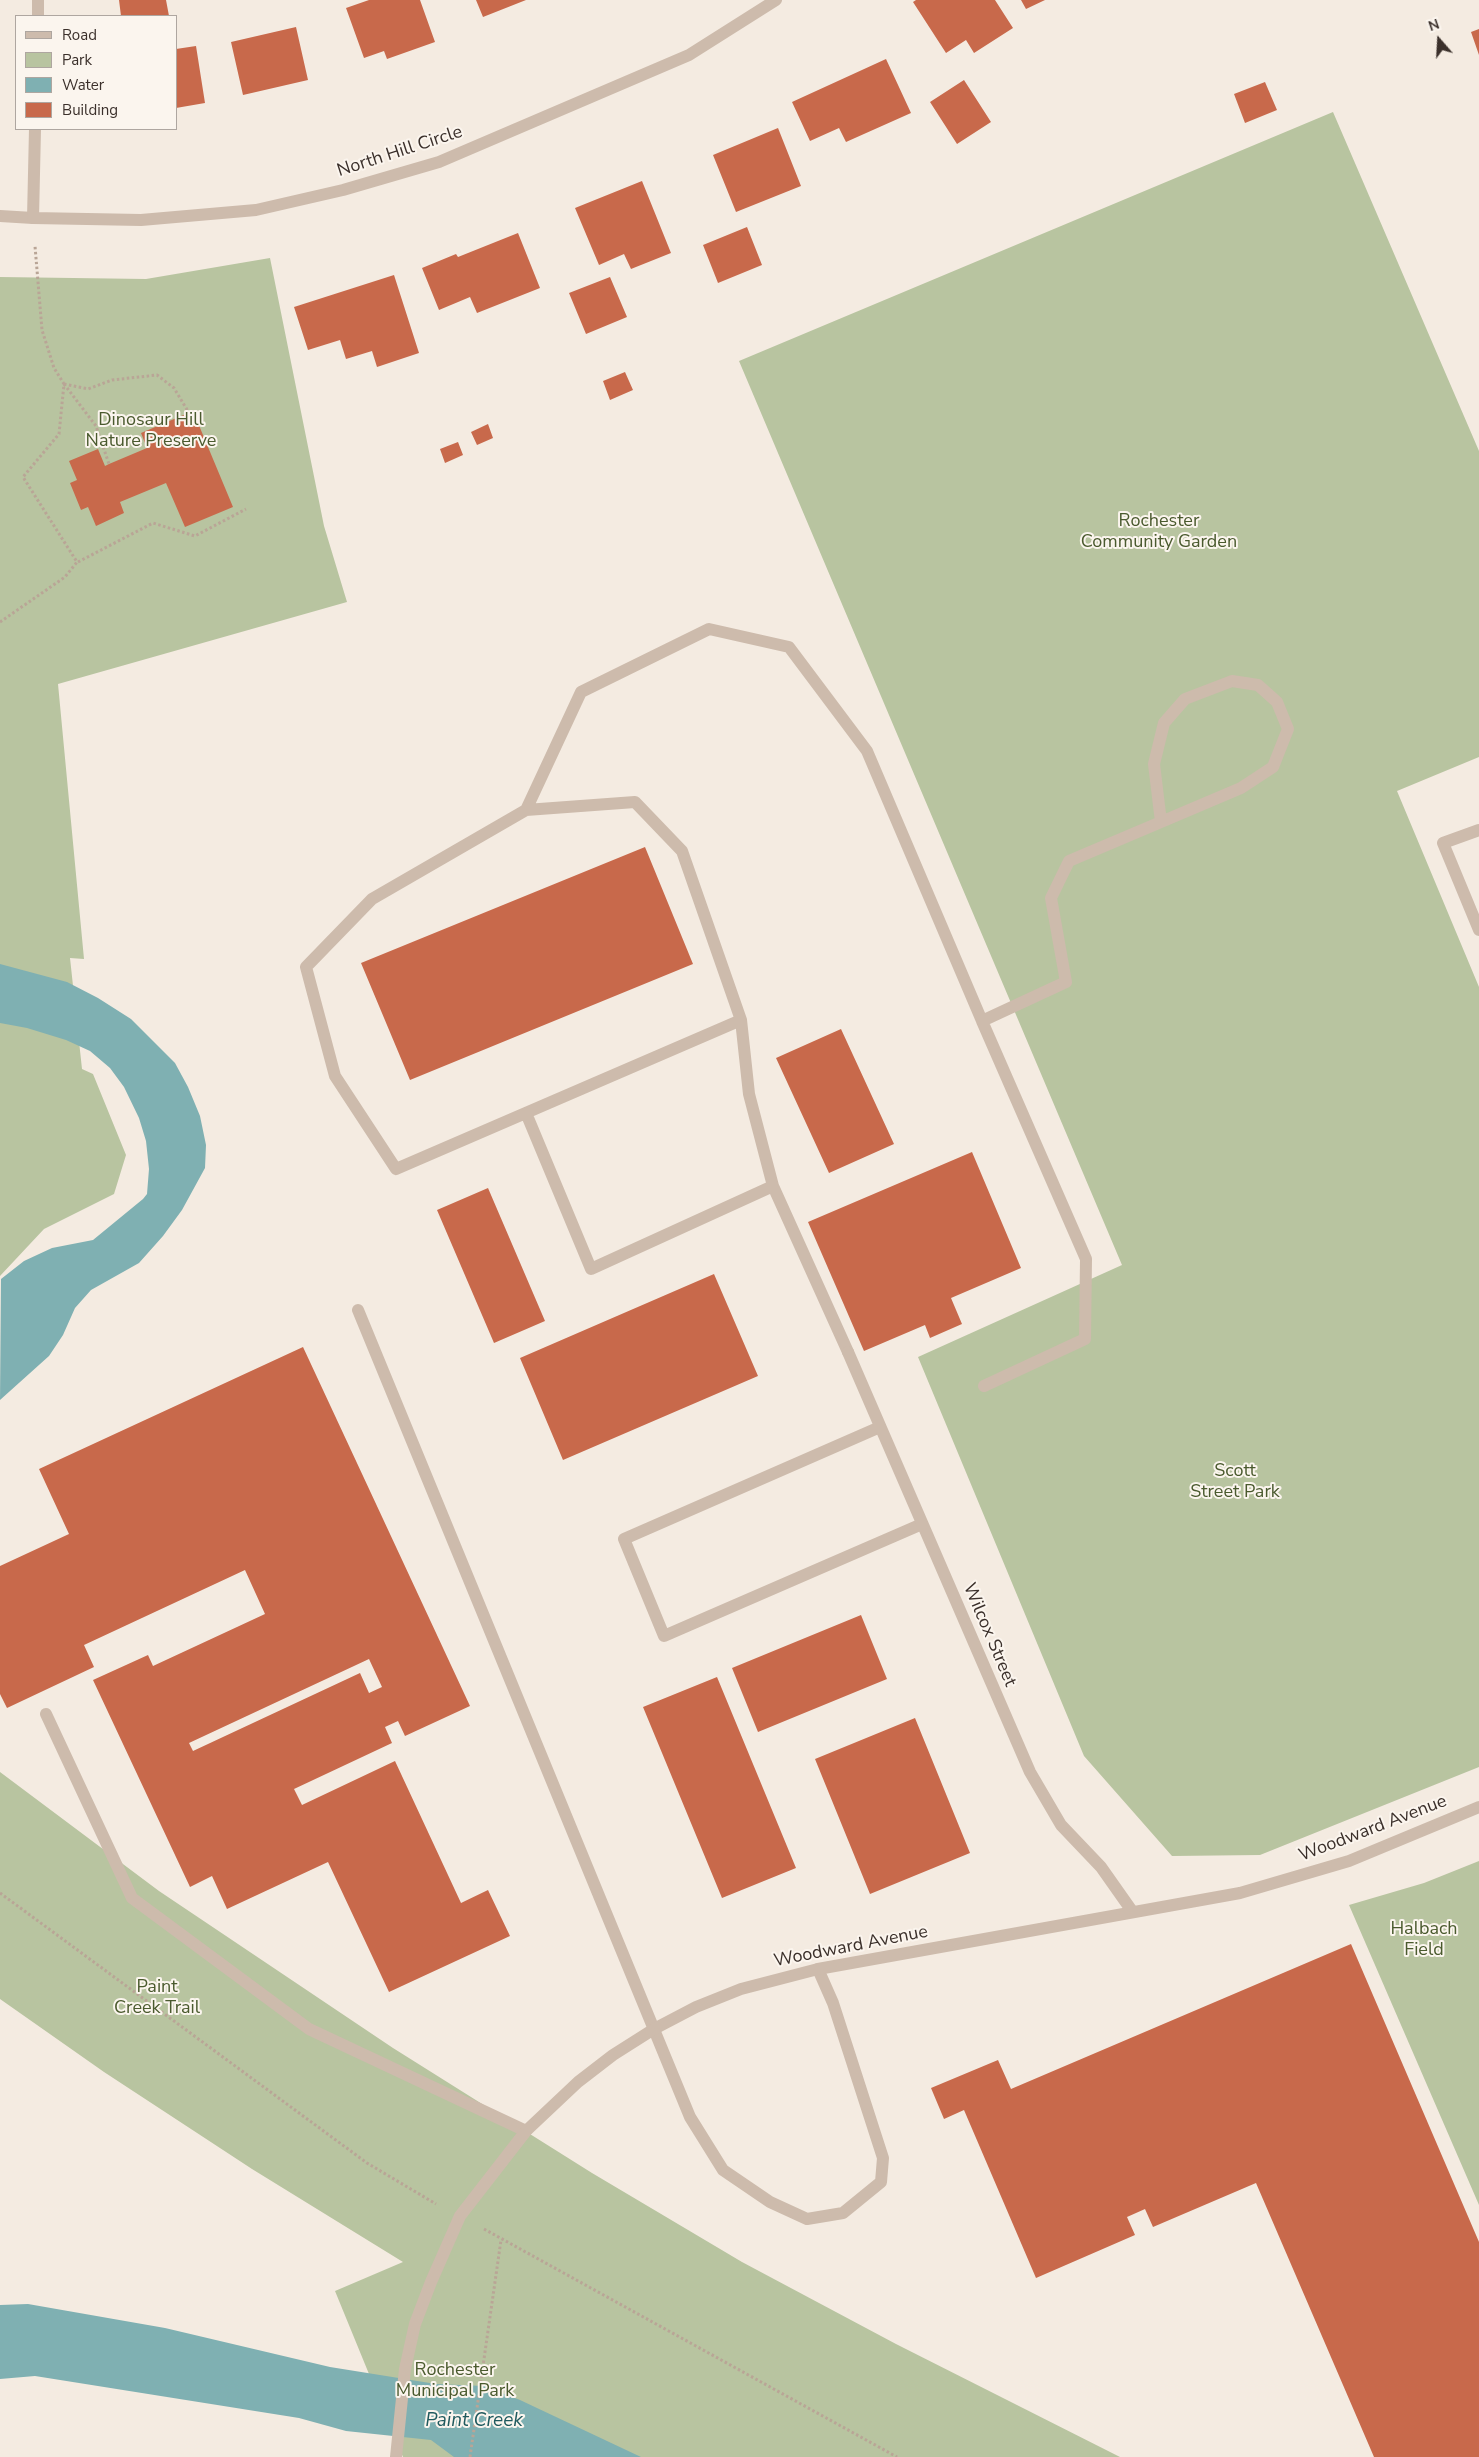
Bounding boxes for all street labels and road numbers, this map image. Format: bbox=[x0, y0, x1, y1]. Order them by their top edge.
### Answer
street label: North Hill Circle bbox=[335, 122, 465, 182]
street label: Wilcox Street bbox=[957, 1580, 1021, 1690]
street label: Woodward Avenue bbox=[1296, 1791, 1450, 1867]
street label: Woodward Avenue bbox=[772, 1921, 930, 1973]

